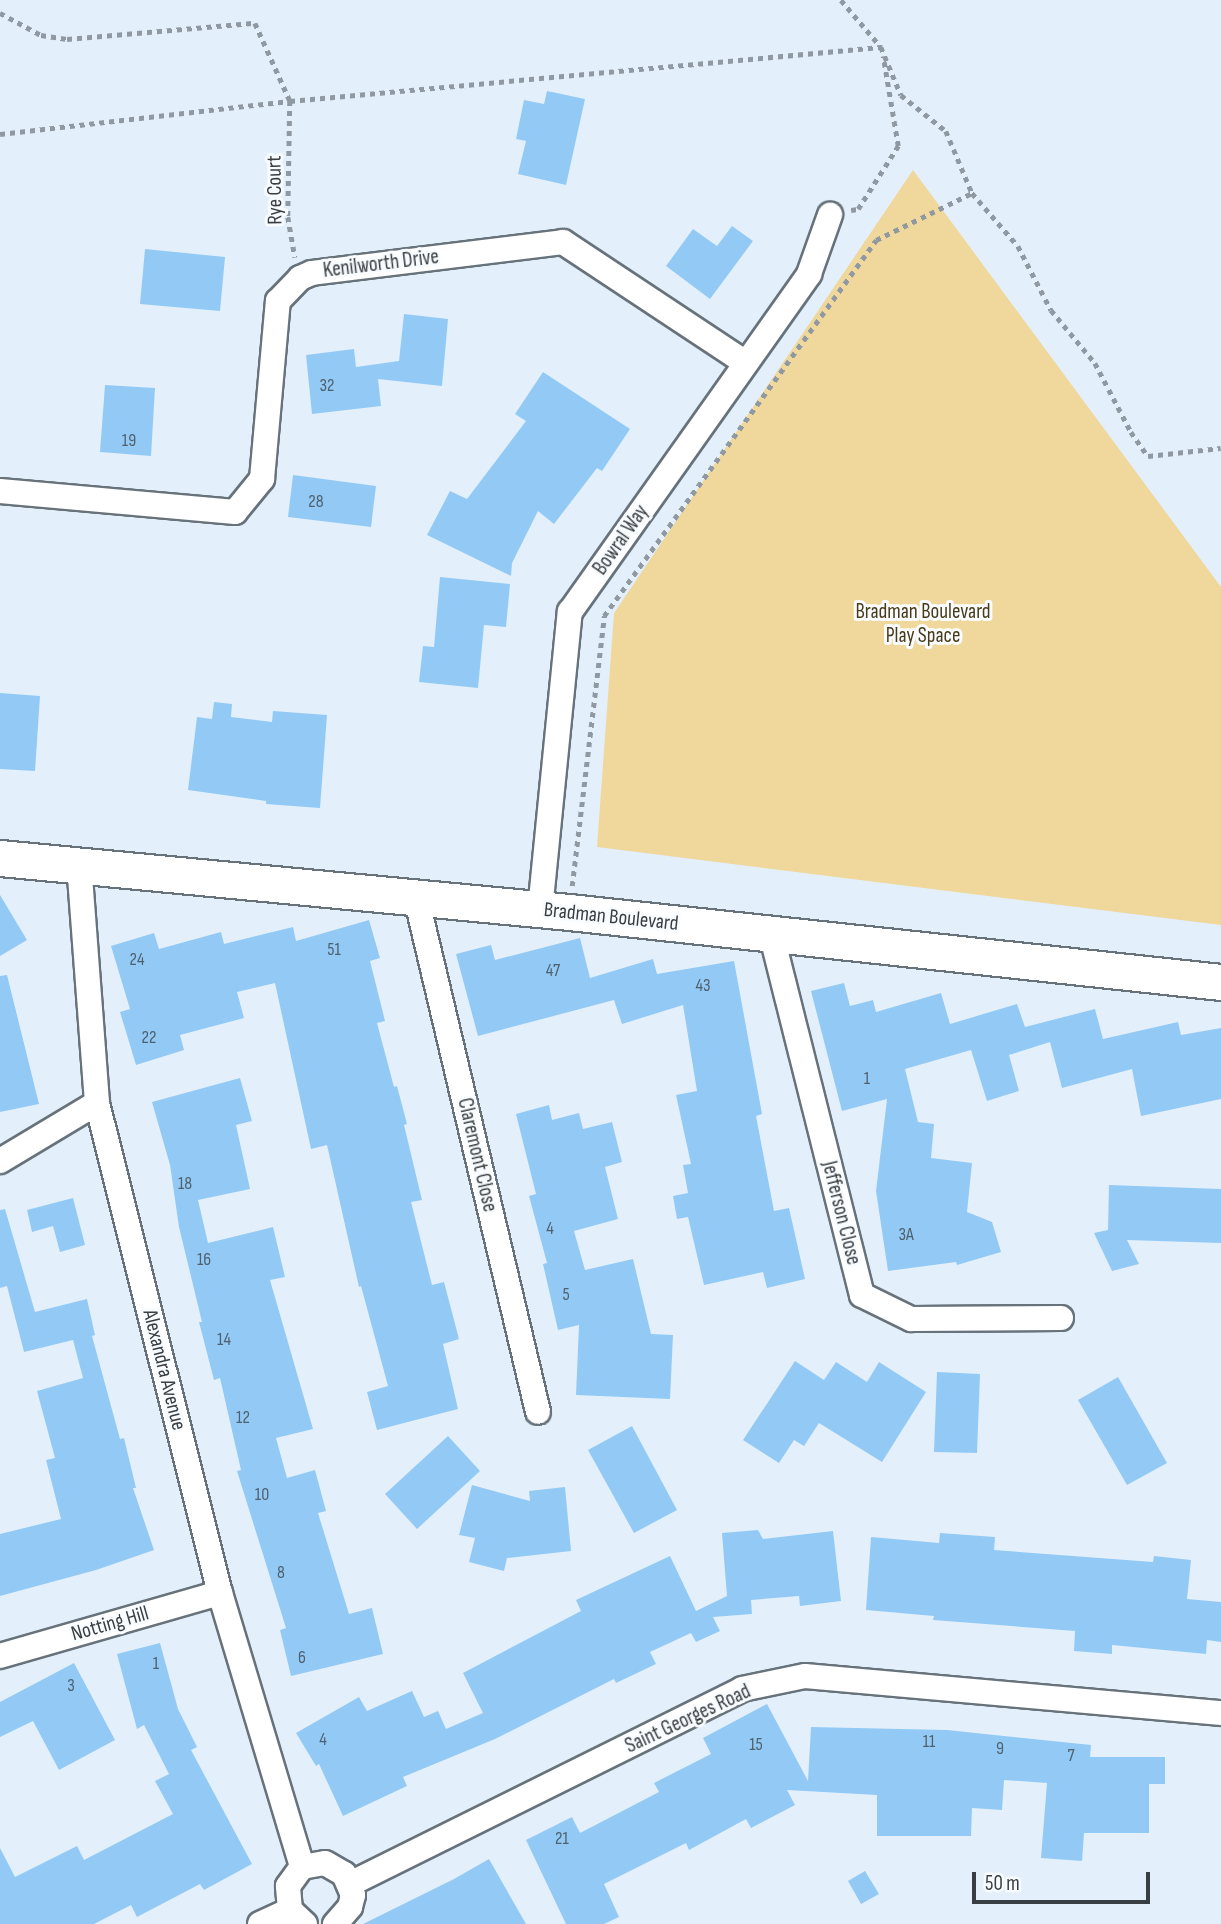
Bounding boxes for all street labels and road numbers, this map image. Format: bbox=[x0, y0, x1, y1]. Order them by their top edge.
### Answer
street label: Rye Court bbox=[262, 155, 288, 225]
street label: Kenilworth Drive bbox=[322, 244, 440, 284]
street label: Bowral Way bbox=[588, 500, 654, 580]
street label: Bradman Boulevard bbox=[542, 897, 680, 937]
street label: Claremont Close bbox=[452, 1096, 502, 1214]
street label: Jefferson Close bbox=[816, 1159, 866, 1267]
street label: Alexandra Avenue bbox=[137, 1307, 191, 1433]
street label: Notting Hill bbox=[68, 1601, 152, 1647]
street label: Saint Georges Road bbox=[621, 1679, 755, 1759]

